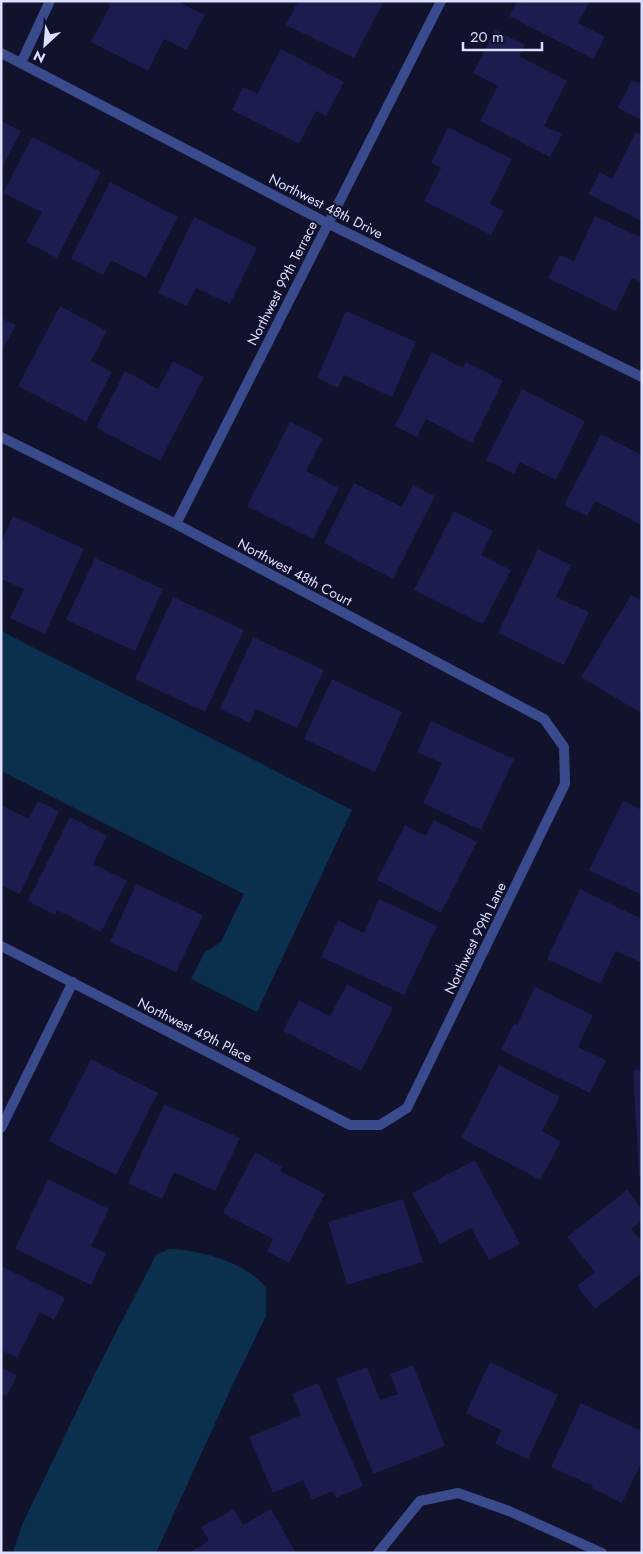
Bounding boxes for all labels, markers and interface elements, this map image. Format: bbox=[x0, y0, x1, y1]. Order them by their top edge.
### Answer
north arrow bbox=[20, 20, 70, 70]
scale bar bbox=[463, 20, 542, 52]
text: 20 m bbox=[470, 26, 504, 48]
text: N bbox=[30, 45, 49, 68]
street label: Northwest 48th Drive bbox=[266, 169, 386, 243]
street label: Northwest 99th Terrace bbox=[242, 217, 322, 349]
street label: Northwest 48th Court bbox=[234, 533, 356, 611]
street label: Northwest 99th Lane bbox=[439, 879, 511, 997]
street label: Northwest 49th Place bbox=[134, 992, 256, 1068]

